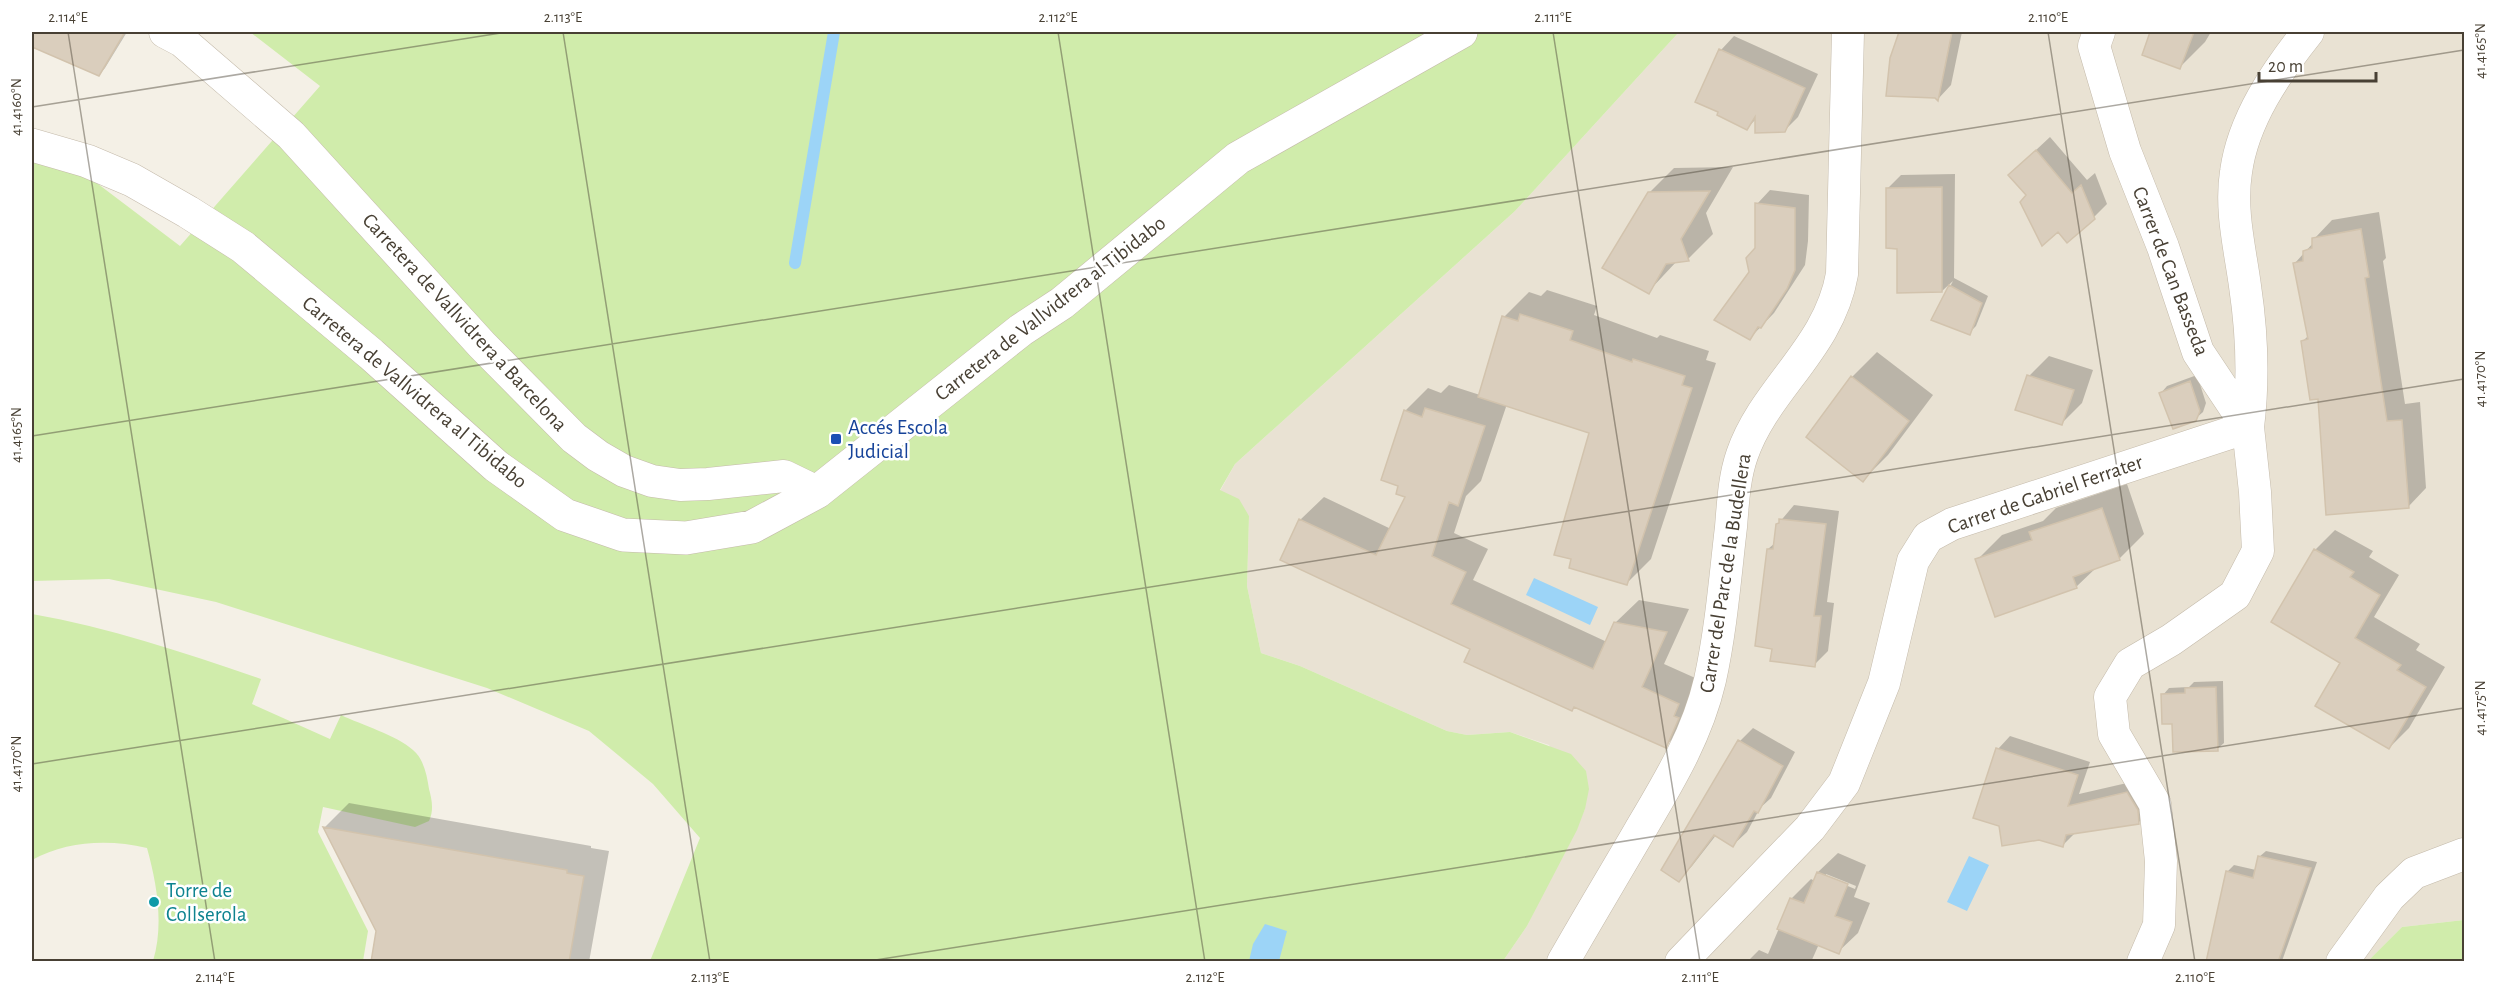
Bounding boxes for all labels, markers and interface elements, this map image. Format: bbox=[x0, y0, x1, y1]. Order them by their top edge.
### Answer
text: 2.114°E bbox=[48, 10, 88, 25]
text: 2.113°E bbox=[544, 10, 582, 25]
text: 2.112°E bbox=[1038, 10, 1078, 25]
text: 2.111°E bbox=[1534, 10, 1572, 25]
text: 2.110°E bbox=[2028, 10, 2068, 25]
text: 41.4165°N bbox=[2473, 23, 2488, 79]
scale bar bbox=[2259, 45, 2376, 83]
text: 20 m bbox=[2268, 58, 2303, 76]
text: 41.4160°N bbox=[9, 78, 24, 136]
street label: Carrer de Can Basseda bbox=[2129, 184, 2213, 359]
street label: Carretera de Vallvidrera a Barcelona bbox=[358, 209, 571, 436]
street label: Carretera de Vallvidrera al Tibidabo bbox=[931, 212, 1170, 405]
street label: Carretera de Vallvidrera al Tibidabo bbox=[298, 292, 531, 493]
text: 41.4170°N bbox=[2473, 350, 2488, 408]
text: 41.4165°N bbox=[9, 407, 24, 463]
place label: Accés Escola Judicial bbox=[848, 417, 948, 462]
marker: Accés Escola Judicial bbox=[829, 432, 843, 446]
street label: Carrer del Parc de la Budellera bbox=[1696, 451, 1755, 694]
street label: Carrer de Gabriel Ferrater bbox=[1945, 451, 2146, 538]
text: 41.4175°N bbox=[2473, 680, 2488, 736]
text: 41.4170°N bbox=[9, 735, 24, 793]
place label: Torre de Collserola bbox=[166, 880, 247, 925]
marker: Torre de Collserola bbox=[147, 895, 161, 909]
text: 2.114°E bbox=[195, 970, 235, 985]
text: 2.113°E bbox=[691, 970, 729, 985]
text: 2.112°E bbox=[1185, 970, 1225, 985]
text: 2.111°E bbox=[1681, 970, 1719, 985]
text: 2.110°E bbox=[2175, 970, 2215, 985]

